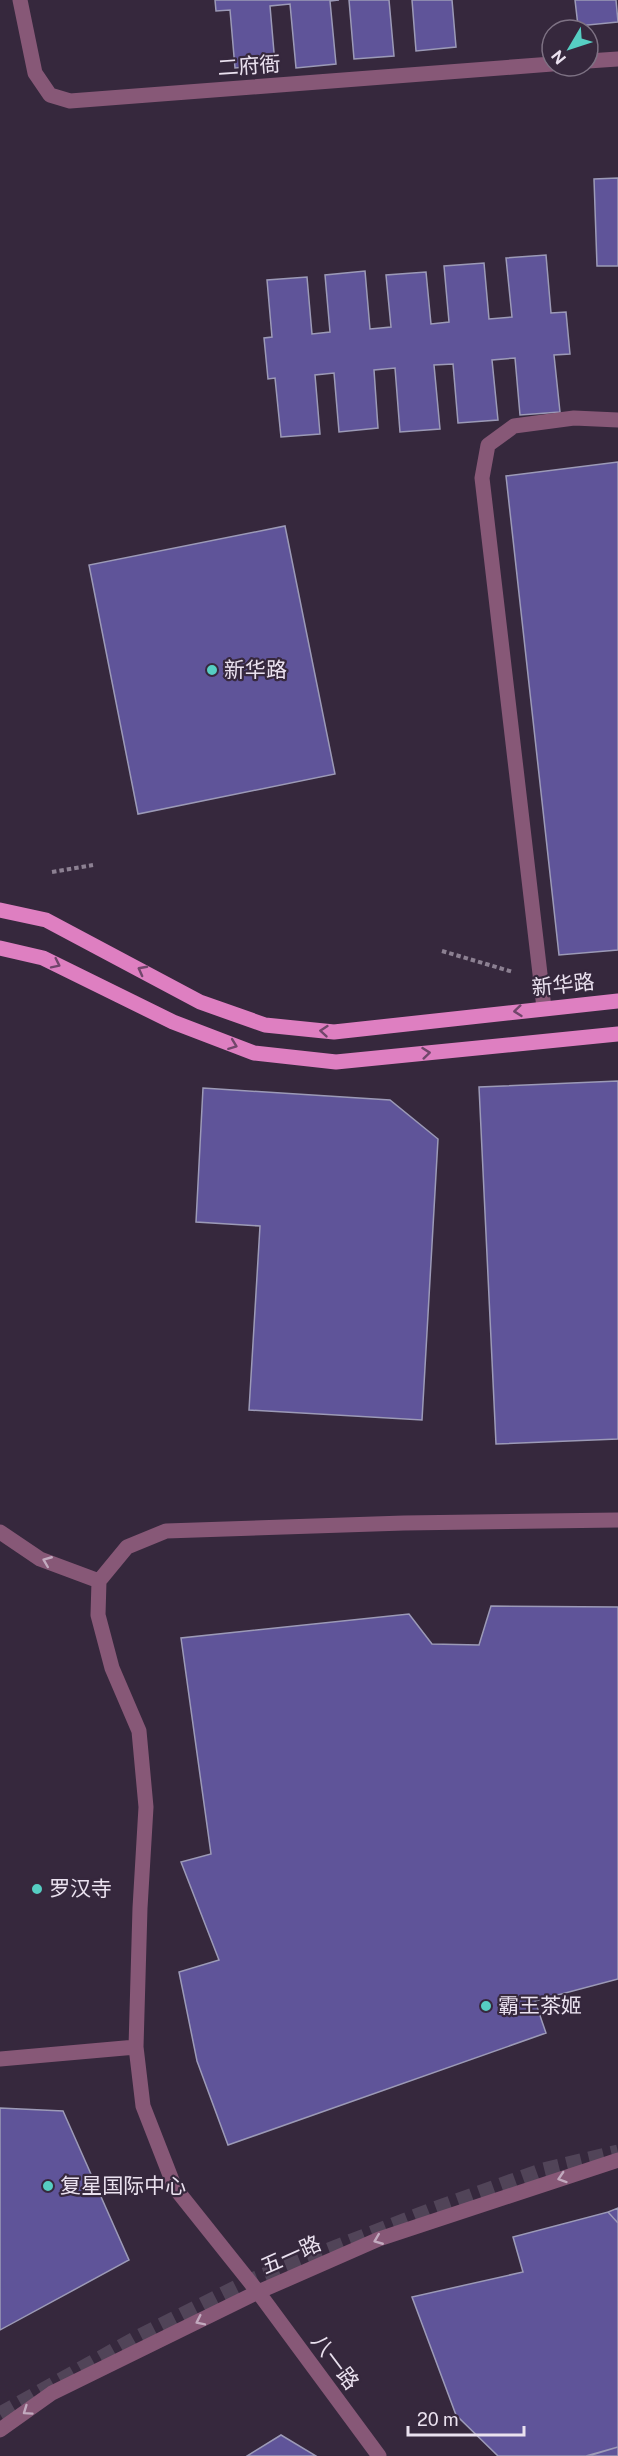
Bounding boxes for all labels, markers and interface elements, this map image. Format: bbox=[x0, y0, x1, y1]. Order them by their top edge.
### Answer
north arrow bbox=[540, 18, 600, 78]
text: N bbox=[547, 46, 570, 68]
street label: 二府衙 bbox=[217, 51, 281, 80]
place label: 新华路 bbox=[224, 657, 287, 682]
marker: 新华路 bbox=[205, 663, 219, 677]
one-way arrow bbox=[49, 957, 60, 968]
one-way arrow bbox=[137, 966, 148, 978]
street label: 新华路 bbox=[530, 969, 596, 1000]
one-way arrow bbox=[513, 1004, 523, 1017]
one-way arrow bbox=[320, 1025, 329, 1038]
one-way arrow bbox=[227, 1038, 238, 1050]
one-way arrow bbox=[421, 1047, 430, 1060]
one-way arrow bbox=[42, 1556, 53, 1568]
place label: 罗汉寺 bbox=[49, 1876, 112, 1901]
marker: 罗汉寺 bbox=[30, 1882, 44, 1896]
place label: 霸王茶姬 bbox=[498, 1993, 582, 2018]
marker: 霸王茶姬 bbox=[479, 1999, 493, 2013]
one-way arrow bbox=[558, 2171, 568, 2183]
place label: 复星国际中心 bbox=[60, 2173, 186, 2198]
marker: 复星国际中心 bbox=[41, 2179, 55, 2193]
street label: 五一路 bbox=[257, 2230, 325, 2279]
one-way arrow bbox=[373, 2233, 384, 2245]
one-way arrow bbox=[196, 2313, 207, 2325]
street label: 八一路 bbox=[306, 2329, 364, 2394]
scale bar bbox=[408, 2399, 524, 2437]
one-way arrow bbox=[23, 2404, 34, 2415]
text: 20 m bbox=[417, 2409, 459, 2430]

